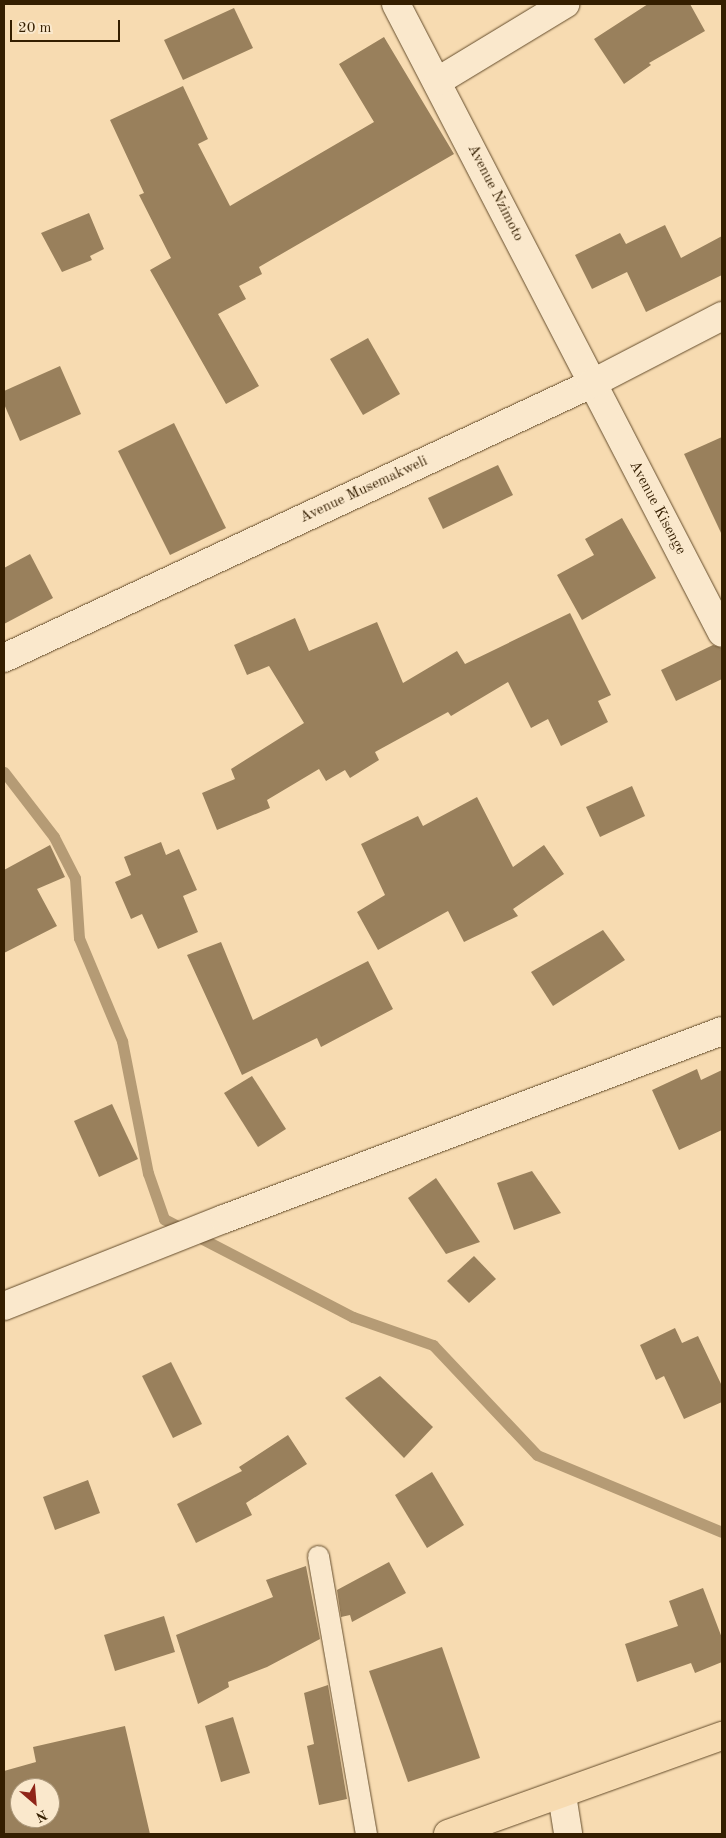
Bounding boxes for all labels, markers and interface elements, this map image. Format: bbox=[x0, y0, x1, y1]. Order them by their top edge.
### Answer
scale bar bbox=[12, 10, 122, 42]
text: 20 m bbox=[18, 21, 52, 36]
street label: Avenue Nzimoto bbox=[463, 142, 527, 244]
street label: Avenue Musemakweli bbox=[297, 452, 431, 528]
street label: Avenue Kisenge bbox=[625, 458, 689, 558]
north arrow bbox=[10, 1778, 60, 1828]
text: N bbox=[33, 1807, 49, 1824]

